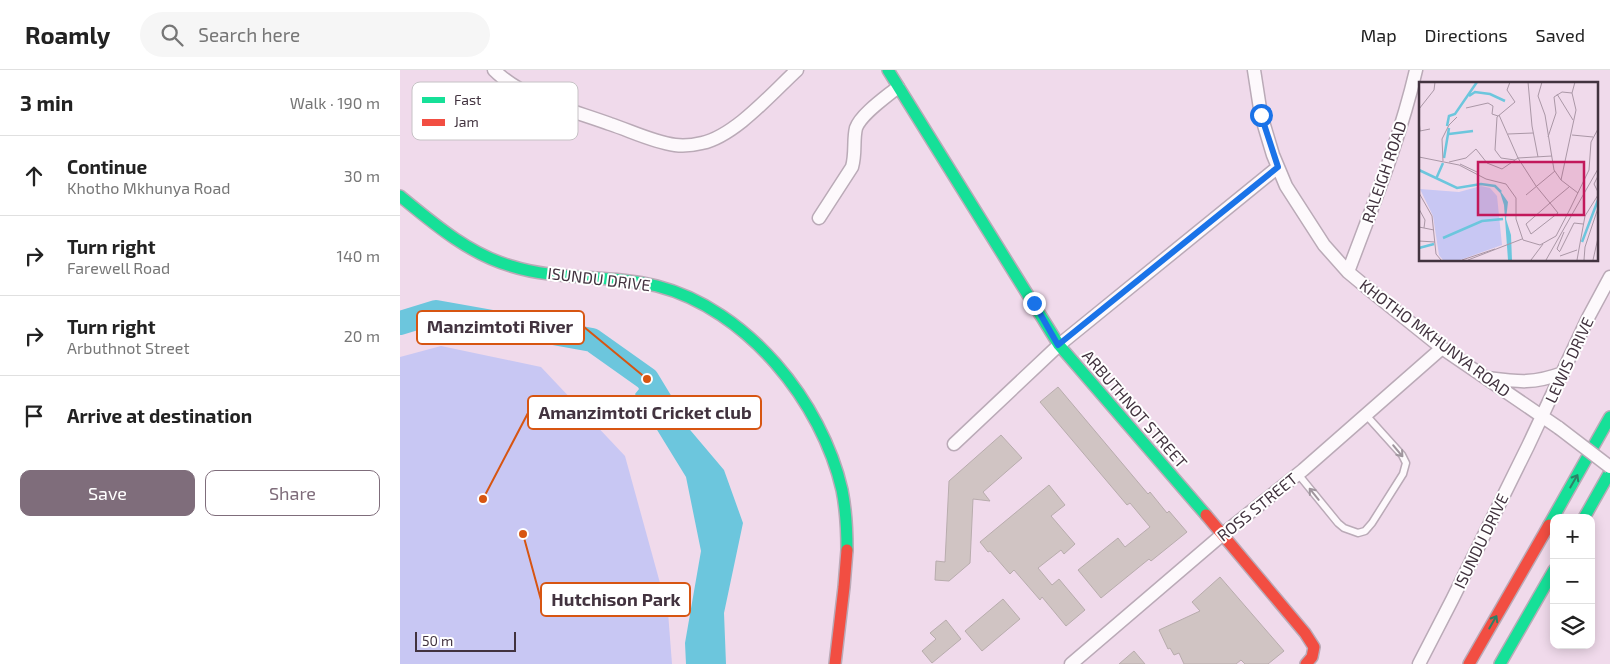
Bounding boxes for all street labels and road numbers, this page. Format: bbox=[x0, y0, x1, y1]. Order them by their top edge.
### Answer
street label: RALEIGH ROAD bbox=[1357, 118, 1410, 225]
street label: ISUNDU DRIVE bbox=[547, 263, 652, 294]
street label: KHOTHO MKHUNYA ROAD bbox=[1356, 275, 1514, 400]
street label: LEWIS DRIVE bbox=[1540, 314, 1597, 406]
street label: ARBUTHNOT STREET bbox=[1079, 346, 1192, 472]
street label: ROSS STREET bbox=[1213, 469, 1301, 545]
street label: ISUNDU DRIVE bbox=[1449, 490, 1512, 591]

